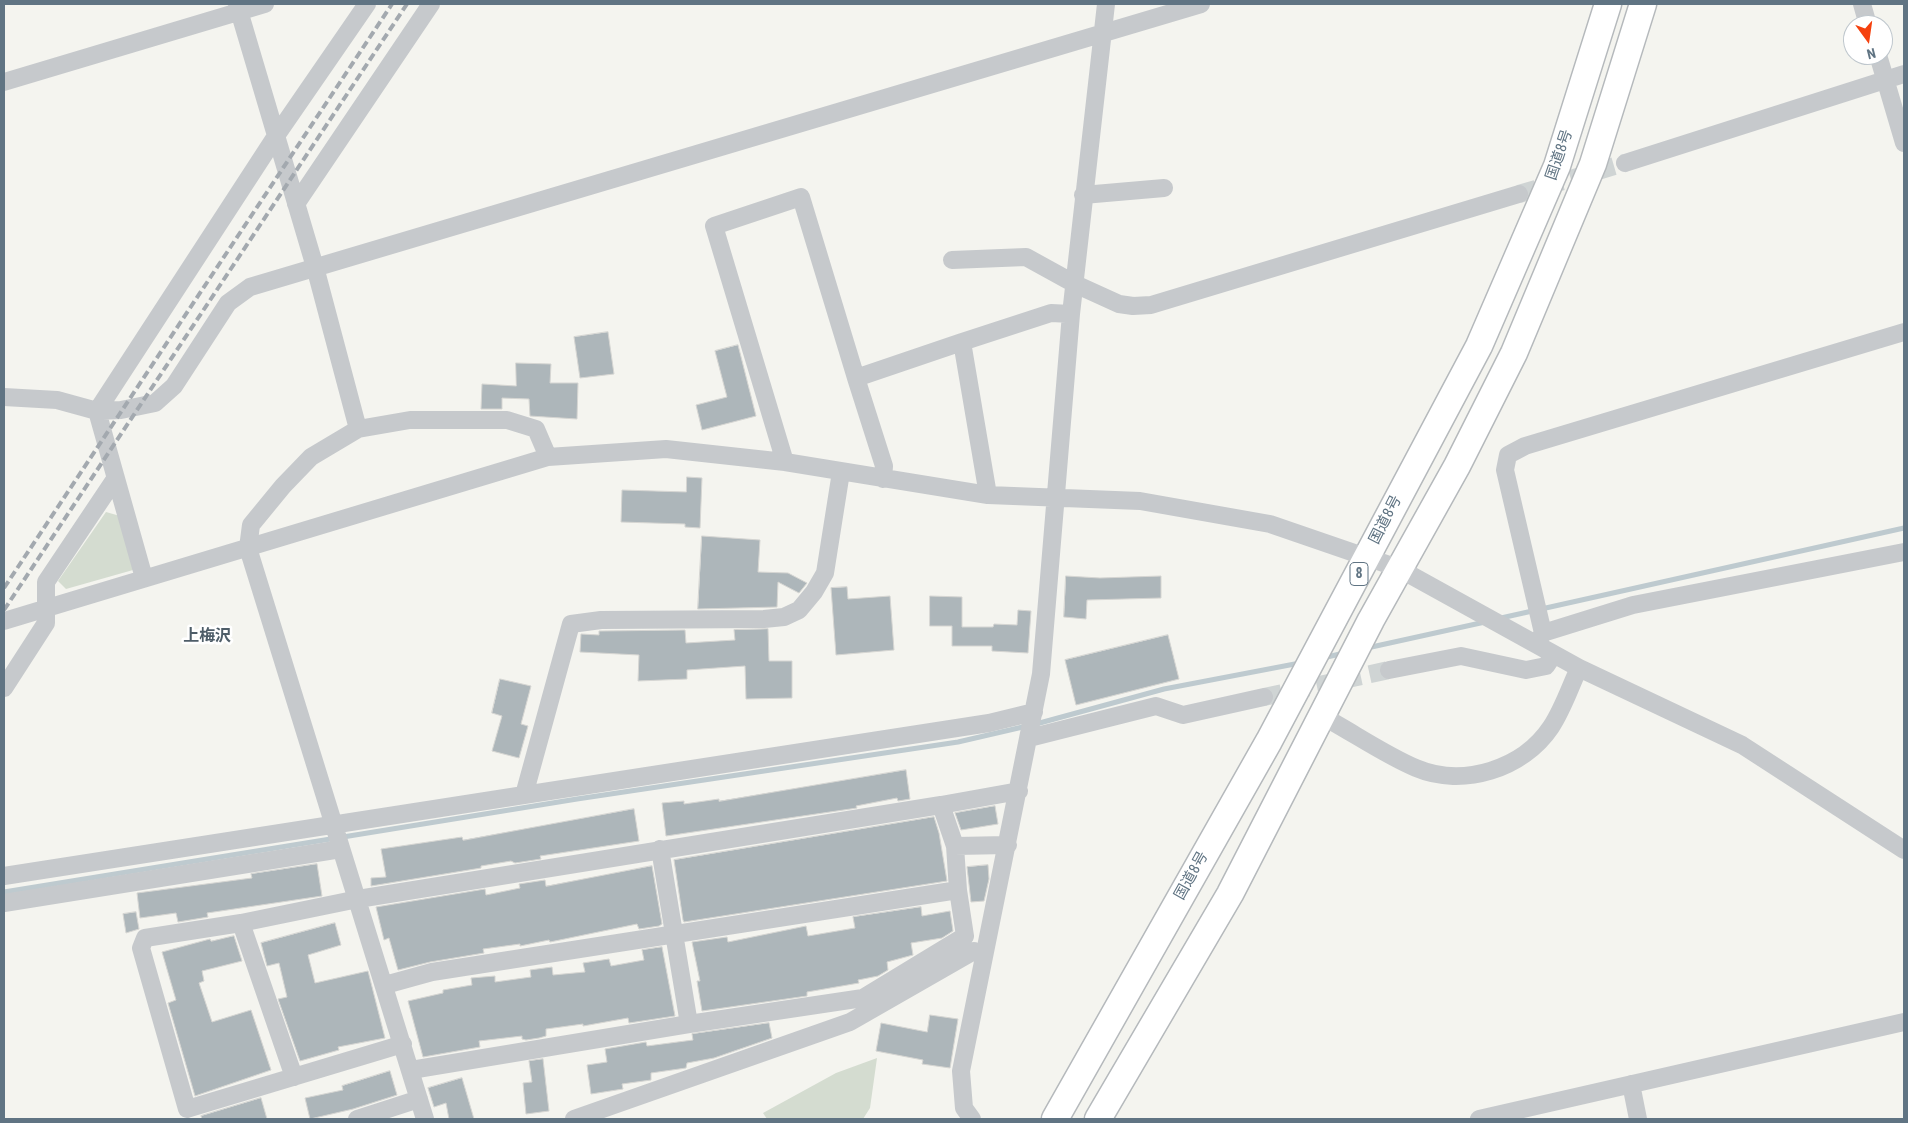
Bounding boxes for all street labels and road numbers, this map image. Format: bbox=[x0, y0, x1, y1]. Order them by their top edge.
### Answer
street label: 国道8号 bbox=[1543, 127, 1577, 183]
street label: 国道8号 bbox=[1366, 493, 1406, 547]
road number: 8 bbox=[1350, 562, 1368, 586]
street label: 国道8号 bbox=[1171, 849, 1213, 903]

